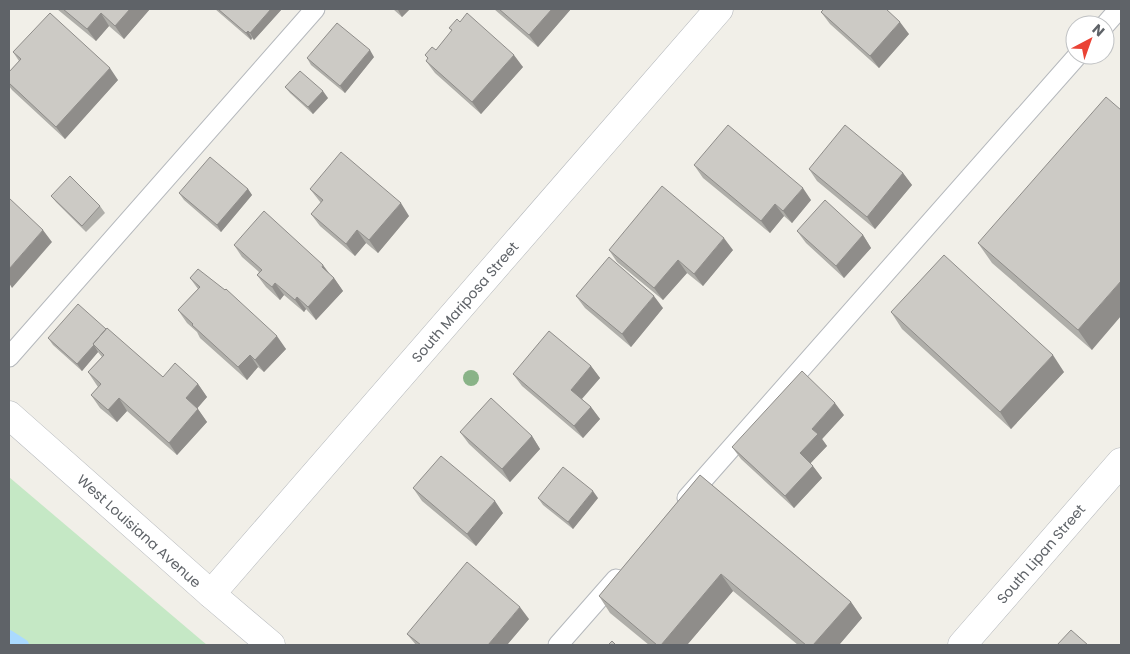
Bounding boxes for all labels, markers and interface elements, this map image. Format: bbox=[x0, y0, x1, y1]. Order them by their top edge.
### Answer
north arrow bbox=[1065, 15, 1115, 65]
text: N bbox=[1088, 19, 1109, 41]
street label: South Mariposa Street bbox=[407, 237, 523, 367]
street label: West Louisiana Avenue bbox=[73, 470, 206, 592]
street label: South Lipan Street bbox=[992, 500, 1090, 608]

